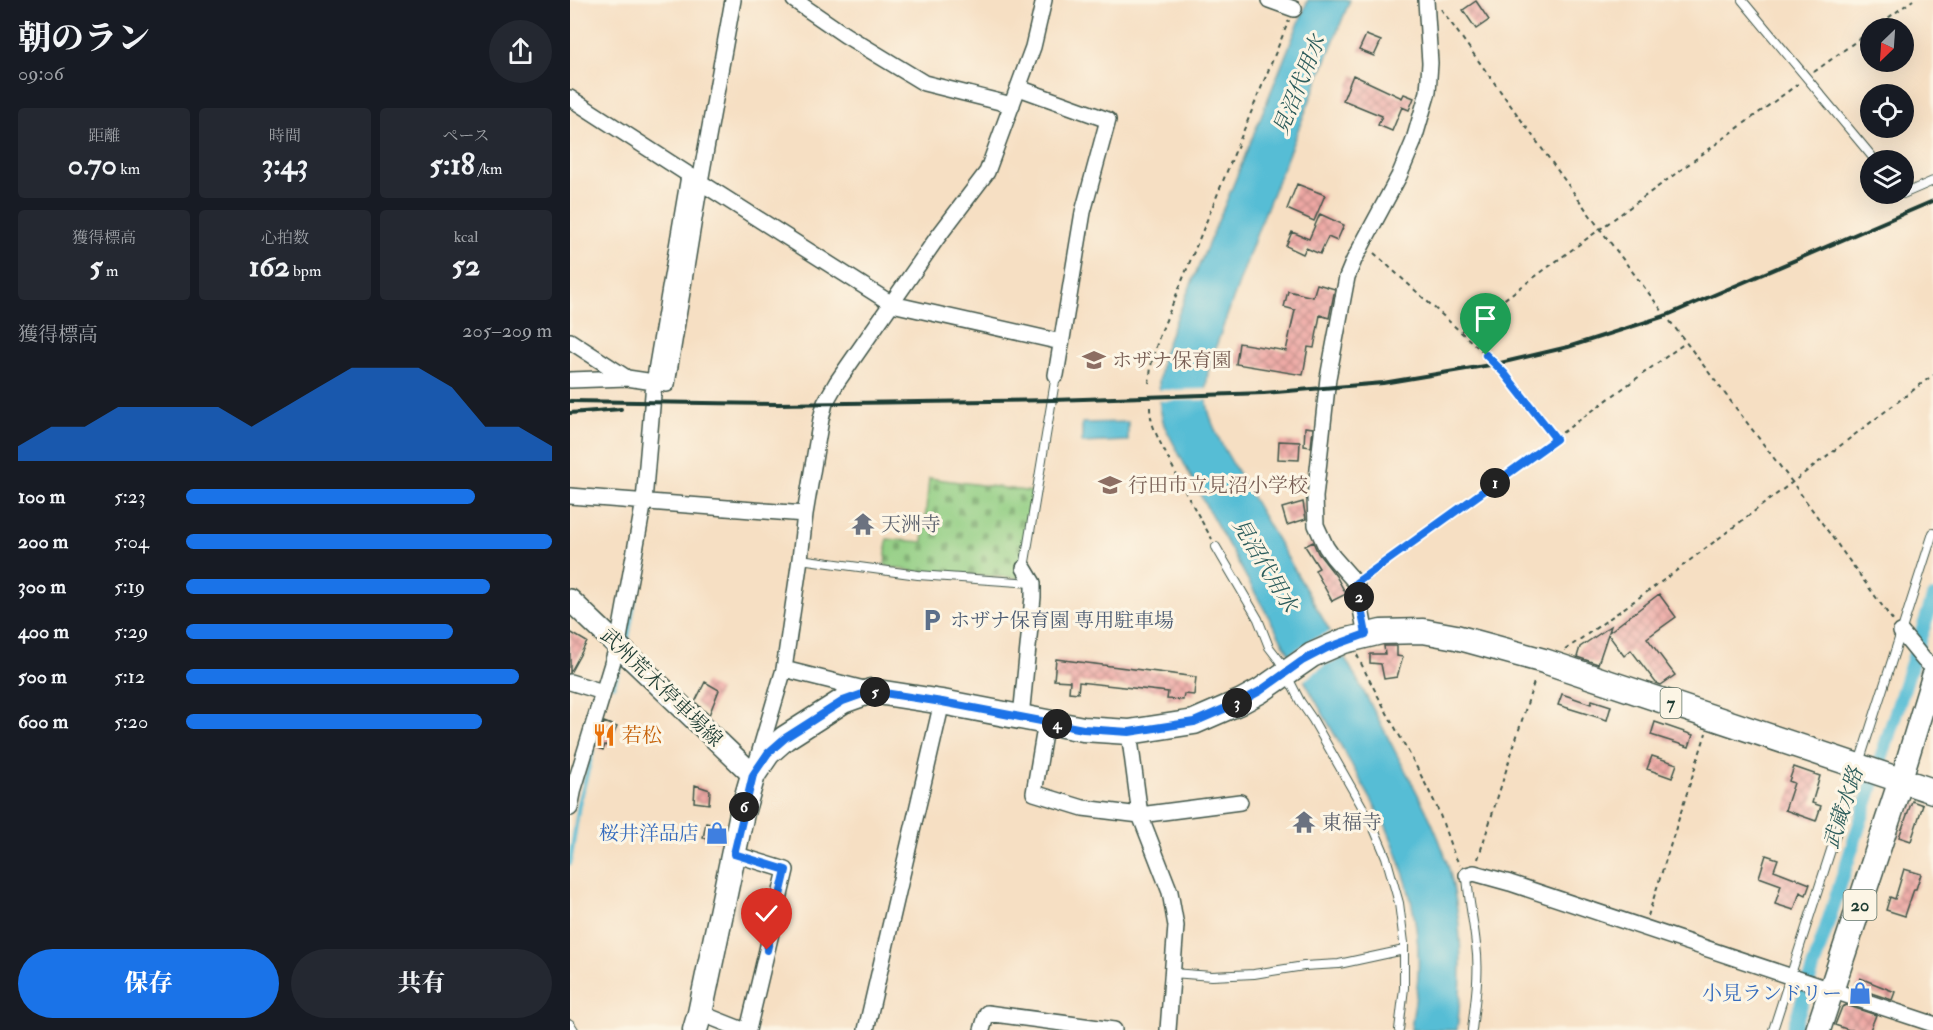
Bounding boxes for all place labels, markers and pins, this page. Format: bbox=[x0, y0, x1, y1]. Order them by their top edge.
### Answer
pin bbox=[1460, 293, 1511, 355]
school or university icon: ホザナ保育園 bbox=[1081, 347, 1107, 373]
place label: ホザナ保育園 bbox=[1112, 348, 1232, 373]
pin: 1 bbox=[1480, 468, 1510, 498]
school or university icon: 行田市立見沼小学校 bbox=[1097, 472, 1123, 498]
place label: 行田市立見沼小学校 bbox=[1128, 473, 1308, 498]
temple icon: 天洲寺 bbox=[850, 511, 876, 537]
place label: 天洲寺 bbox=[881, 512, 941, 537]
pin: 2 bbox=[1344, 582, 1374, 612]
parking icon: ホザナ保育園 専用駐車場 bbox=[919, 607, 945, 633]
place label: ホザナ保育園 専用駐車場 bbox=[950, 608, 1174, 633]
pin: 5 bbox=[860, 677, 890, 707]
pin: 3 bbox=[1222, 688, 1252, 718]
pin: 4 bbox=[1042, 709, 1072, 739]
restaurant icon: 若松 bbox=[591, 722, 617, 748]
place label: 若松 bbox=[622, 723, 662, 748]
pin: 6 bbox=[729, 792, 759, 822]
temple icon: 東福寺 bbox=[1291, 809, 1317, 835]
place label: 東福寺 bbox=[1322, 810, 1382, 835]
shop icon: 桜井洋品店 bbox=[704, 820, 730, 846]
place label: 桜井洋品店 bbox=[599, 821, 699, 846]
pin bbox=[741, 888, 792, 950]
shop icon: 小見ランドリー bbox=[1847, 980, 1873, 1006]
place label: 小見ランドリー bbox=[1702, 981, 1842, 1006]

